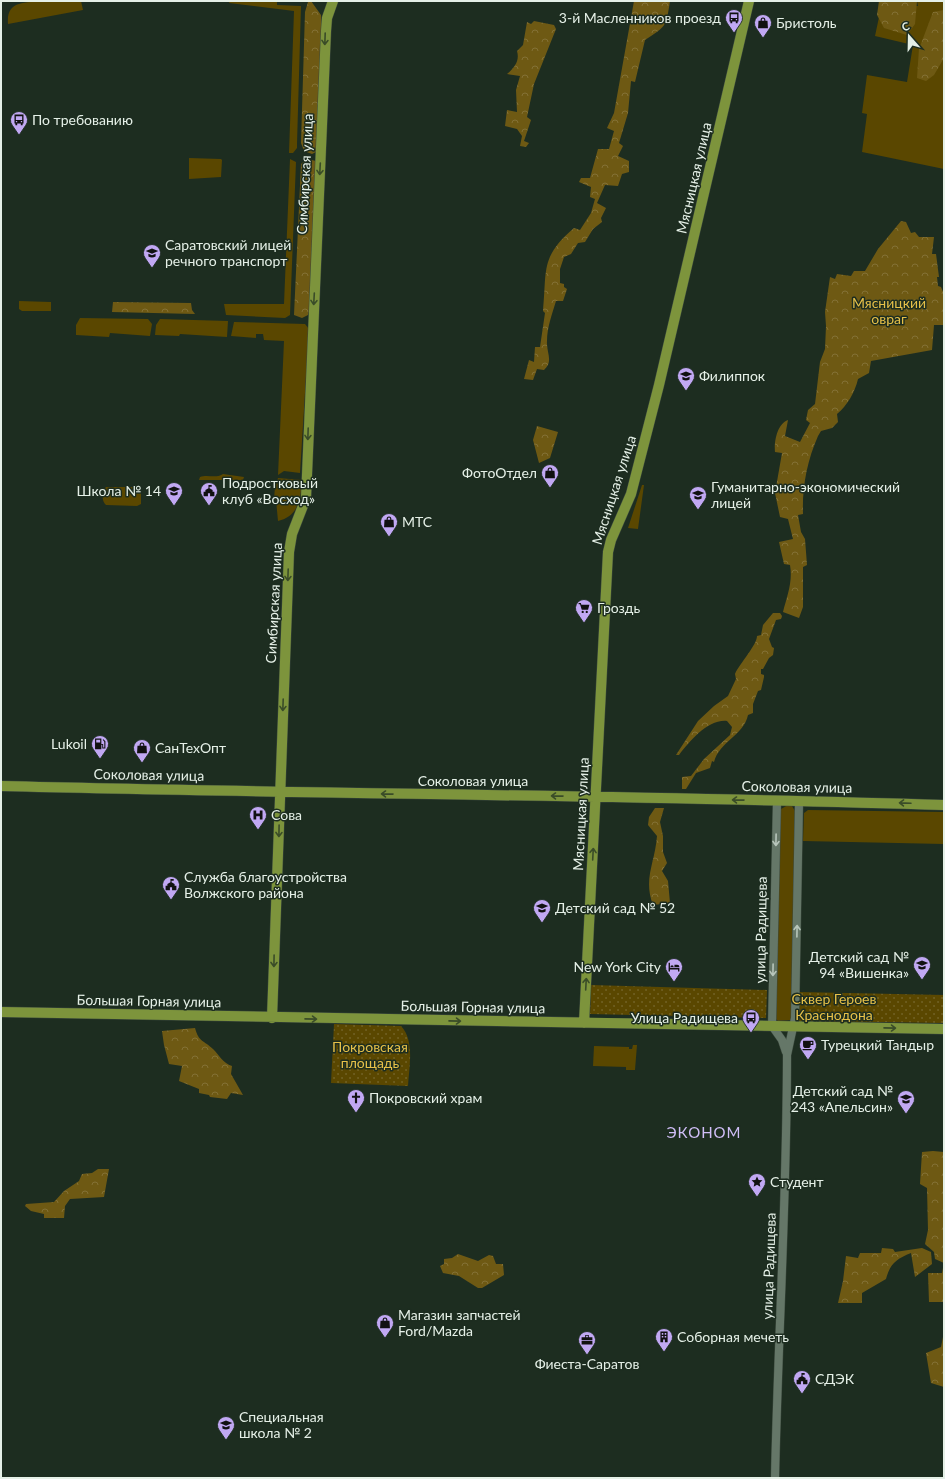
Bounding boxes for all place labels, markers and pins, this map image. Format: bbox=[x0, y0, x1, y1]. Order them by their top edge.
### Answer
bus stop icon: 3-й Масленников проезд bbox=[724, 8, 744, 33]
place label: 3-й Масленников проезд bbox=[559, 9, 721, 26]
shop icon: Бристоль bbox=[753, 13, 773, 38]
place label: Бристоль bbox=[776, 14, 837, 31]
bus stop icon: По требованию bbox=[9, 110, 29, 135]
place label: По требованию bbox=[32, 111, 133, 128]
place label: Саратовский лицей речного транспорт bbox=[165, 236, 291, 269]
school or university icon: Саратовский лицей речного транспорт bbox=[142, 243, 162, 268]
school or university icon: Филиппок bbox=[676, 366, 696, 391]
place label: Филиппок bbox=[699, 367, 766, 384]
shop icon: ФотоОтдел bbox=[540, 463, 560, 488]
place label: ФотоОтдел bbox=[462, 464, 537, 481]
place label: Подростковый клуб «Восход» bbox=[222, 474, 318, 507]
place label: Гуманитарно-экономический лицей bbox=[711, 478, 900, 511]
school or university icon: Школа № 14 bbox=[164, 481, 184, 506]
public building icon: Подростковый клуб «Восход» bbox=[199, 481, 219, 506]
place label: Школа № 14 bbox=[77, 482, 161, 499]
school or university icon: Гуманитарно-экономический лицей bbox=[688, 485, 708, 510]
shop icon: МТС bbox=[379, 512, 399, 537]
place label: МТС bbox=[402, 513, 433, 530]
supermarket icon: Гроздь bbox=[574, 598, 594, 623]
place label: Гроздь bbox=[597, 599, 640, 616]
fuel station icon: Lukoil bbox=[90, 734, 110, 759]
place label: Lukoil bbox=[51, 735, 87, 752]
shop icon: СанТехОпт bbox=[132, 738, 152, 763]
place label: СанТехОпт bbox=[155, 739, 226, 756]
hospital icon: Сова bbox=[248, 805, 268, 830]
place label: Сова bbox=[271, 806, 302, 823]
place label: Служба благоустройства Волжского района bbox=[184, 868, 347, 901]
public building icon: Служба благоустройства Волжского района bbox=[161, 875, 181, 900]
school or university icon: Детский сад № 52 bbox=[532, 898, 552, 923]
place label: Детский сад № 52 bbox=[555, 899, 675, 916]
place label: Детский сад № 94 «Вишенка» bbox=[809, 948, 909, 981]
school or university icon: Детский сад № 94 «Вишенка» bbox=[912, 955, 932, 980]
hotel icon: New York City bbox=[664, 957, 684, 982]
place label: New York City bbox=[574, 958, 662, 975]
bus stop icon: Улица Радищева bbox=[741, 1008, 761, 1033]
place label: Улица Радищева bbox=[631, 1009, 738, 1026]
cafe icon: Турецкий Тандыр bbox=[798, 1035, 818, 1060]
place label: Турецкий Тандыр bbox=[821, 1036, 934, 1053]
place label: Детский сад № 243 «Апельсин» bbox=[791, 1082, 893, 1115]
church icon: Покровский храм bbox=[346, 1088, 366, 1113]
place label: Покровский храм bbox=[369, 1089, 482, 1106]
school or university icon: Детский сад № 243 «Апельсин» bbox=[896, 1089, 916, 1114]
place icon: Студент bbox=[747, 1172, 767, 1197]
place label: Студент bbox=[770, 1173, 824, 1190]
place label: Магазин запчастей Ford/Mazda bbox=[398, 1306, 520, 1339]
shop icon: Магазин запчастей Ford/Mazda bbox=[375, 1313, 395, 1338]
building icon: Соборная мечеть bbox=[654, 1327, 674, 1352]
place label: Соборная мечеть bbox=[677, 1328, 789, 1345]
office icon: Фиеста-Саратов bbox=[577, 1330, 597, 1355]
place label: Фиеста-Саратов bbox=[535, 1355, 639, 1372]
public building icon: СДЭК bbox=[792, 1369, 812, 1394]
place label: СДЭК bbox=[815, 1370, 855, 1387]
place label: Специальная школа № 2 bbox=[239, 1408, 324, 1441]
school or university icon: Специальная школа № 2 bbox=[216, 1415, 236, 1440]

